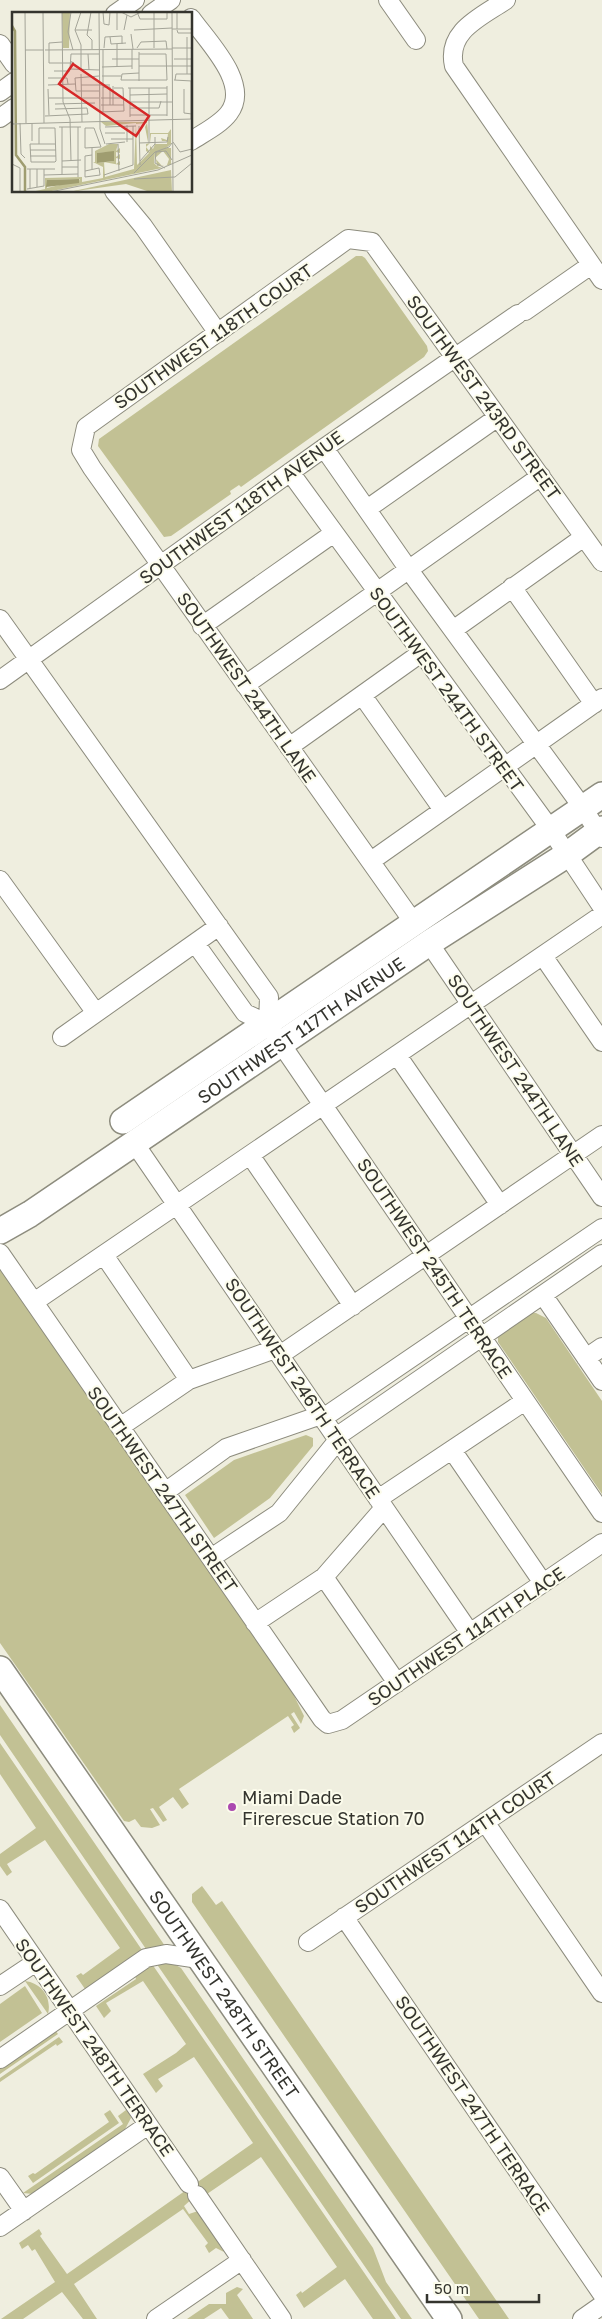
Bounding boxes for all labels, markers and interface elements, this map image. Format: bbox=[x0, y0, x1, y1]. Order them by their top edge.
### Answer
inset map bbox=[12, 12, 192, 192]
street label: SOUTHWEST 118TH COURT bbox=[109, 259, 317, 413]
street label: SOUTHWEST 243RD STREET bbox=[402, 290, 566, 504]
street label: SOUTHWEST 118TH AVENUE bbox=[135, 425, 347, 589]
street label: SOUTHWEST 244TH STREET bbox=[365, 582, 529, 796]
street label: SOUTHWEST 244TH LANE bbox=[173, 588, 321, 786]
street label: SOUTHWEST 117TH AVENUE bbox=[193, 952, 409, 1108]
street label: SOUTHWEST 244TH LANE bbox=[443, 970, 589, 1170]
street label: SOUTHWEST 245TH TERRACE bbox=[353, 1154, 517, 1382]
street label: SOUTHWEST 246TH TERRACE bbox=[221, 1274, 385, 1502]
street label: SOUTHWEST 247TH STREET bbox=[83, 1382, 243, 1596]
street label: SOUTHWEST 114TH PLACE bbox=[363, 1562, 569, 1710]
street label: SOUTHWEST 114TH COURT bbox=[350, 1766, 560, 1918]
place label: Miami Dade Firerescue Station 70 bbox=[242, 1786, 425, 1829]
marker: Miami Dade Firerescue Station 70 bbox=[226, 1801, 238, 1813]
street label: SOUTHWEST 248TH STREET bbox=[145, 1886, 304, 2102]
street label: SOUTHWEST 248TH TERRACE bbox=[11, 1934, 179, 2160]
street label: SOUTHWEST 247TH TERRACE bbox=[391, 1991, 555, 2219]
scale bar bbox=[427, 2272, 540, 2304]
text: 50 m bbox=[434, 2279, 469, 2297]

